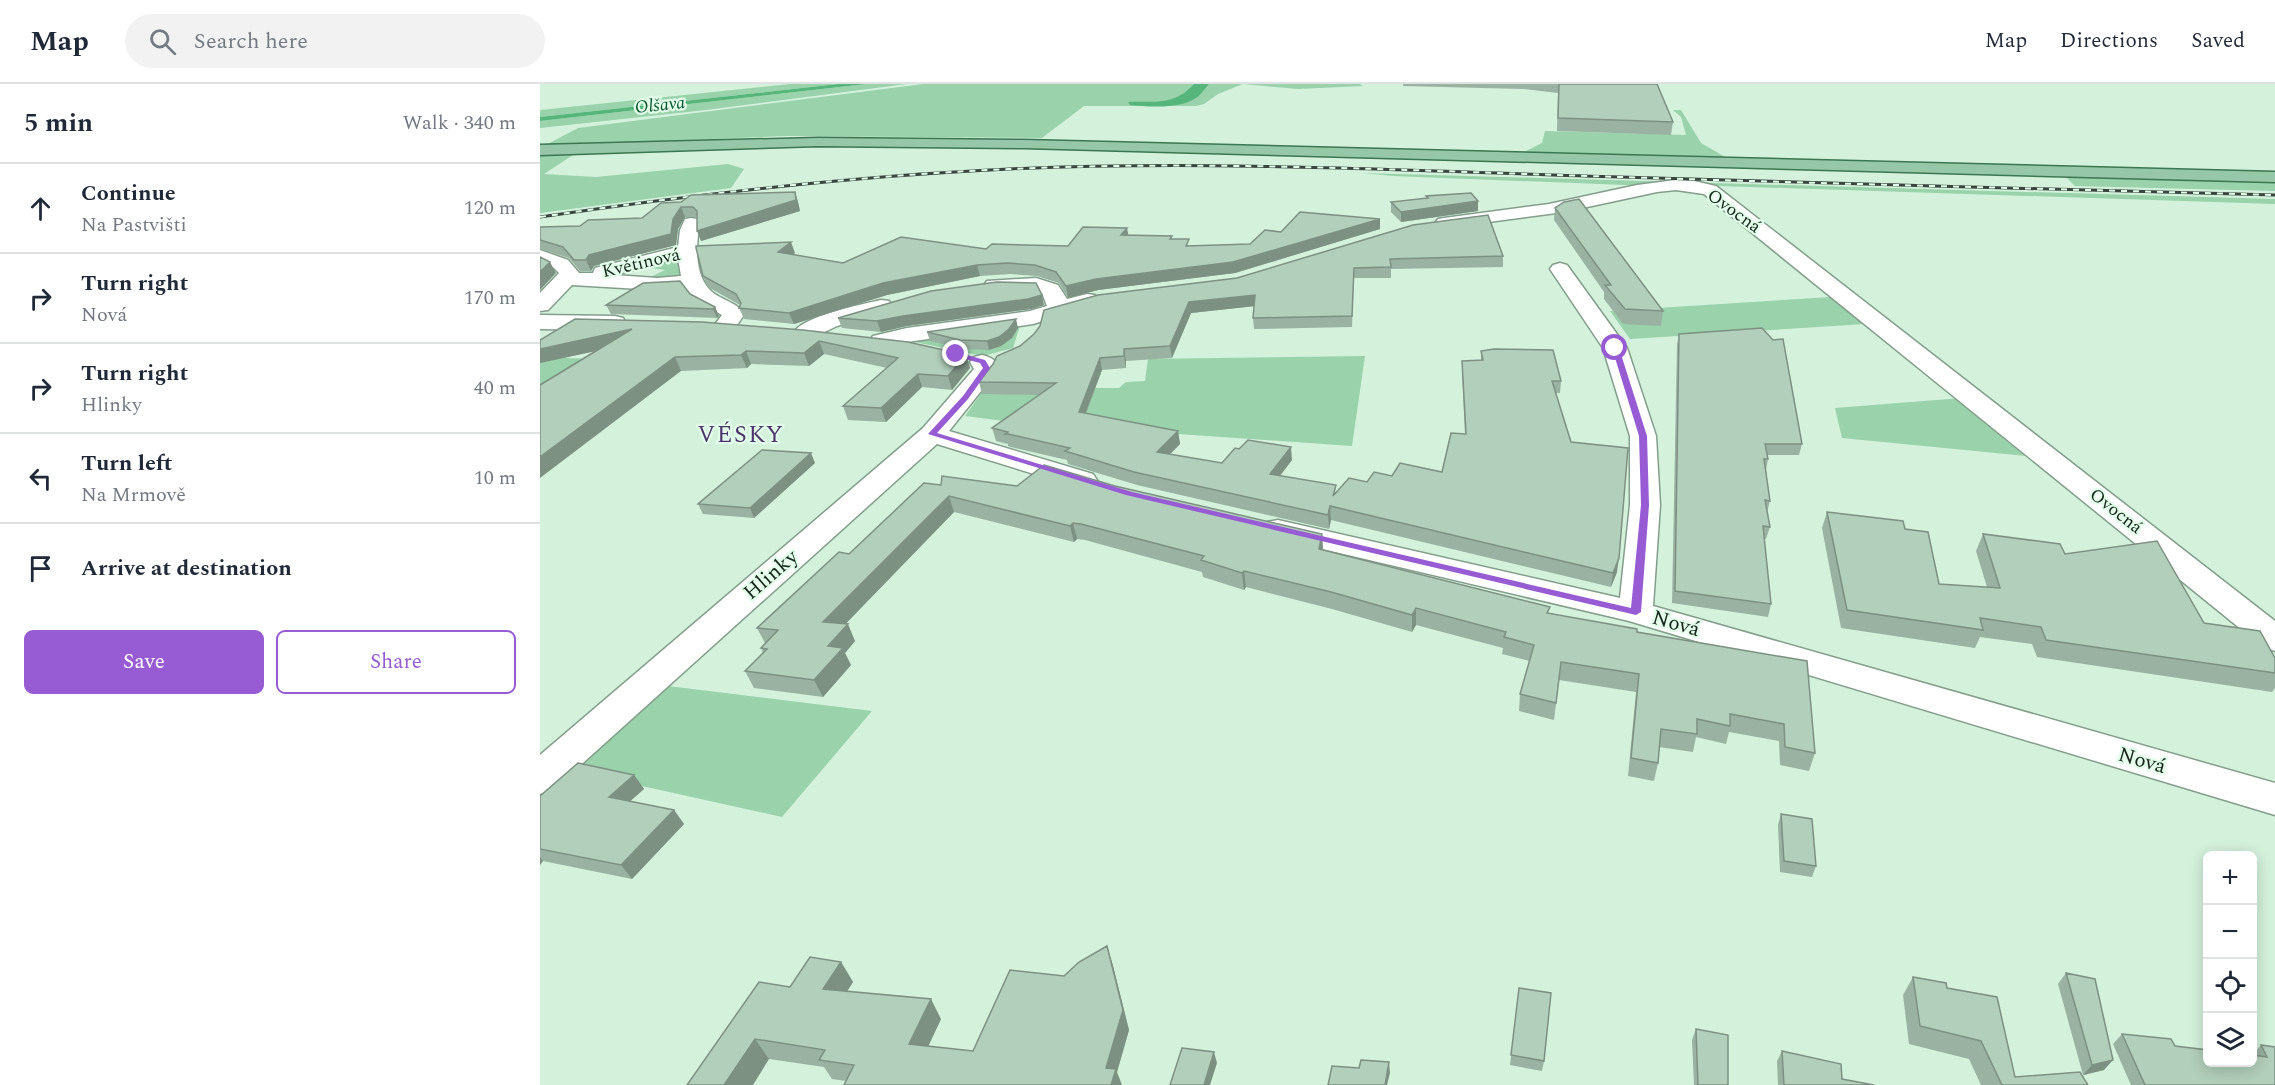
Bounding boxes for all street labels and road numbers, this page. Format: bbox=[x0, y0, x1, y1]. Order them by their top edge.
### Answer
street label: Ovocná bbox=[1701, 182, 1767, 240]
street label: Květinová bbox=[599, 241, 683, 285]
street label: Ovocná bbox=[2084, 482, 2149, 541]
street label: Hlinky bbox=[736, 541, 806, 608]
street label: Nová bbox=[1648, 602, 1704, 646]
street label: Nová bbox=[2114, 739, 2170, 783]

